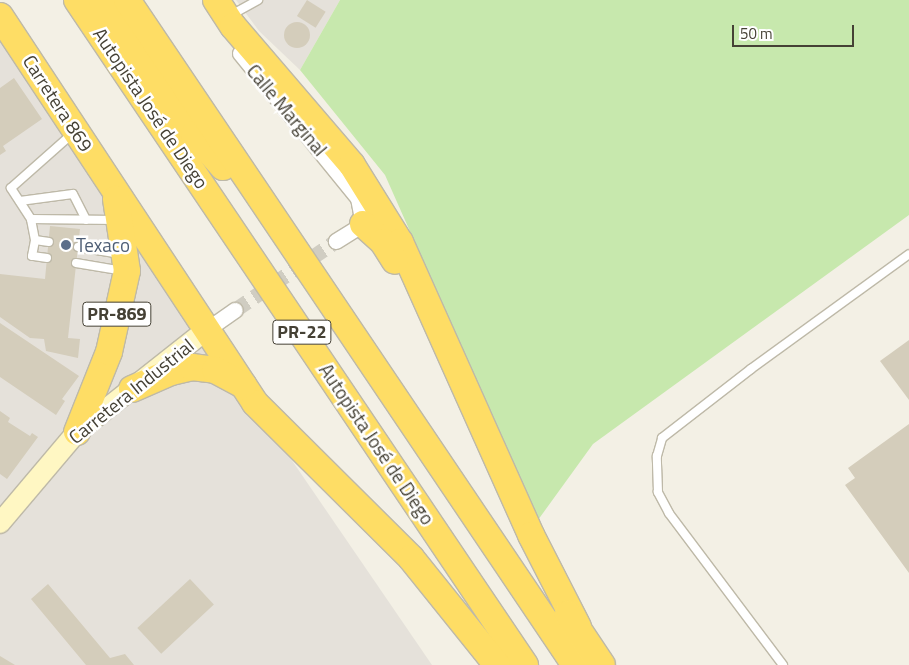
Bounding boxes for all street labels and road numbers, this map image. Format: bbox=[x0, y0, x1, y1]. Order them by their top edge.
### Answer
street label: Autopista José de Diego bbox=[89, 23, 213, 193]
street label: Carretera 869 bbox=[18, 50, 98, 156]
street label: Calle Marginal bbox=[242, 60, 332, 160]
road number: PR-869 bbox=[82, 298, 152, 329]
road number: PR-22 bbox=[272, 316, 332, 348]
street label: Carretera Industrial bbox=[64, 334, 198, 448]
street label: Autopista José de Diego bbox=[315, 359, 439, 529]

